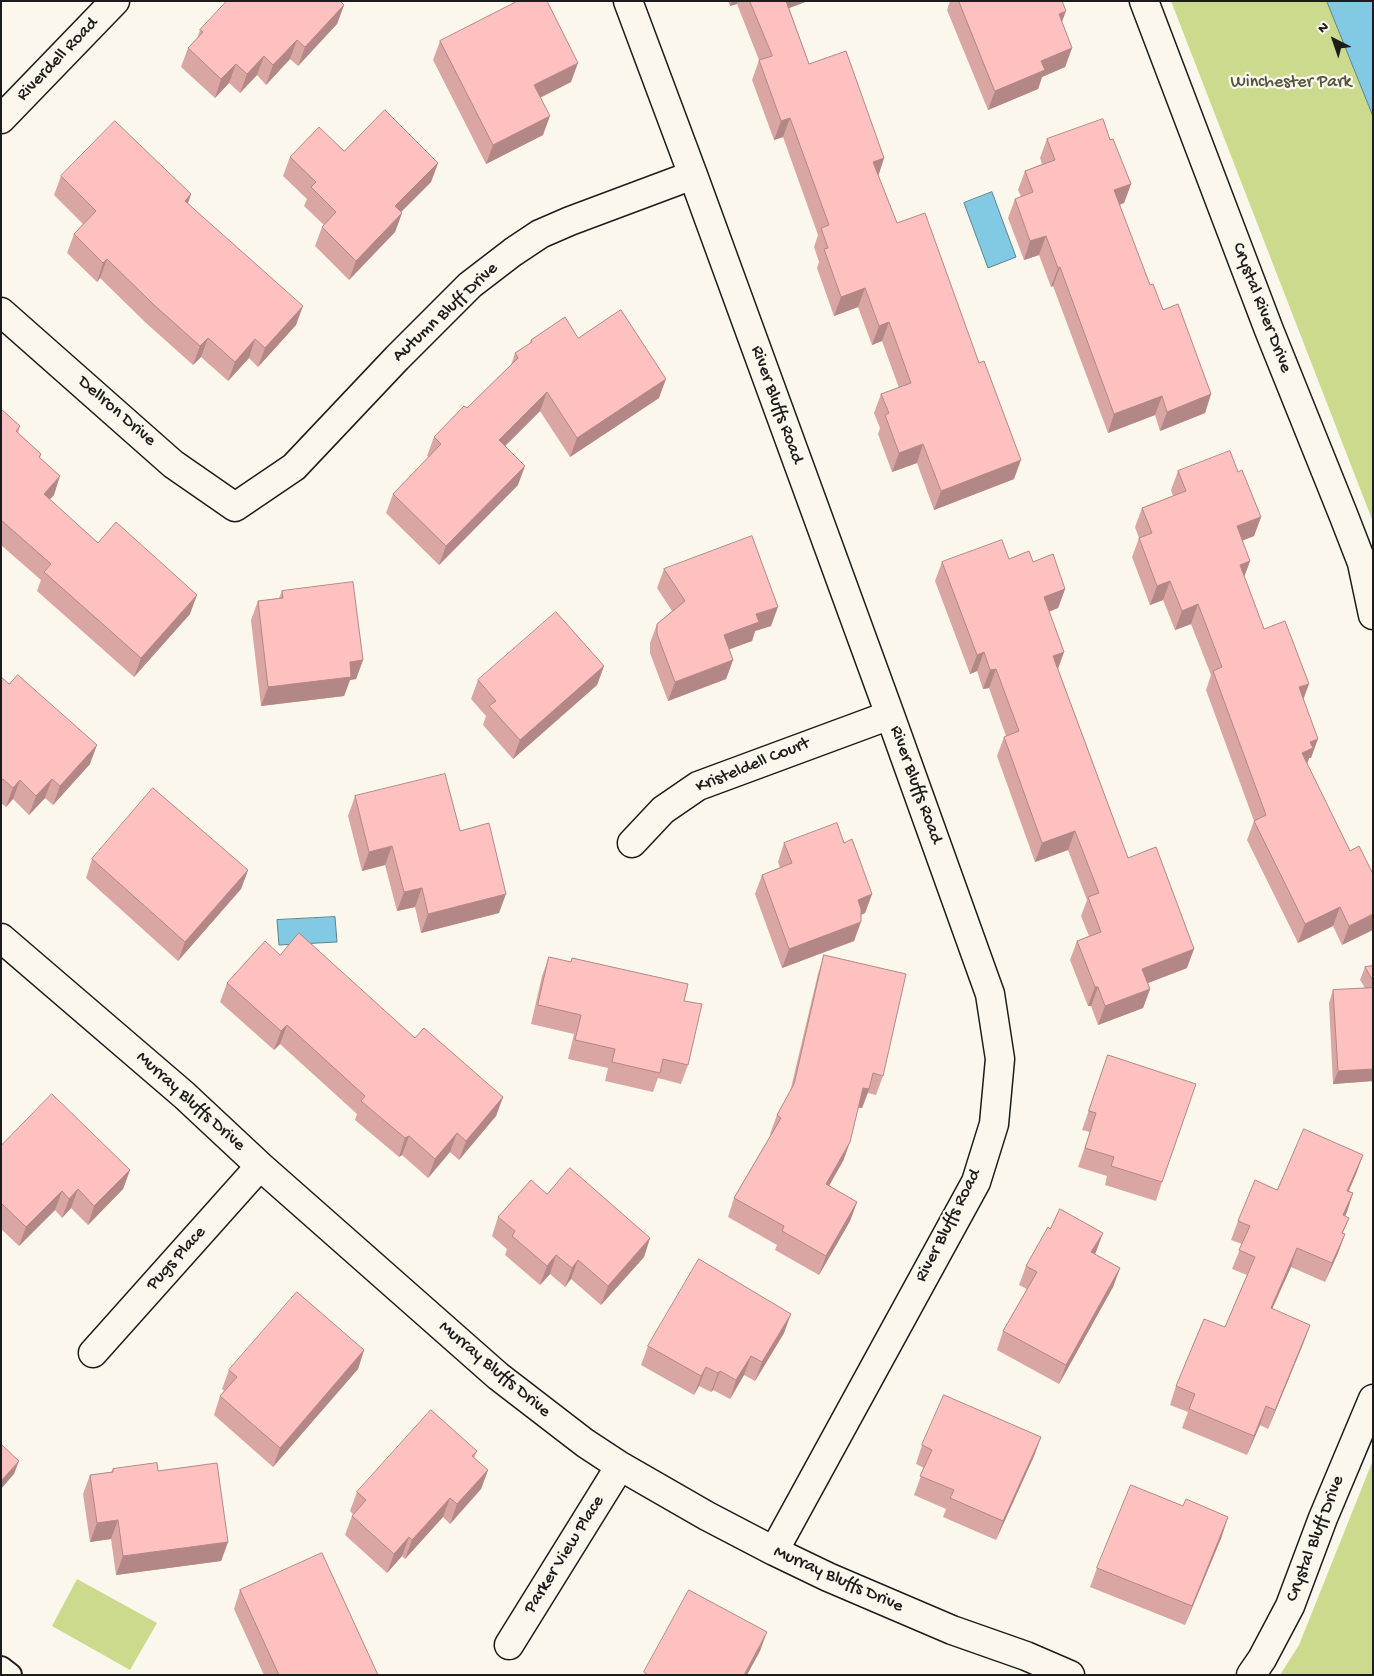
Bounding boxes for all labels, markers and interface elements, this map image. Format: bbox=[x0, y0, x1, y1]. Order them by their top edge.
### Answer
street label: Riverdell Road bbox=[13, 14, 103, 106]
north arrow bbox=[1309, 15, 1359, 65]
text: N bbox=[1315, 19, 1333, 38]
park label: Winchester Park bbox=[1230, 72, 1352, 94]
street label: Crystal River Drive bbox=[1226, 240, 1296, 376]
street label: Autumn Bluff Drive bbox=[389, 259, 503, 367]
street label: River Bluffs Road bbox=[745, 343, 807, 467]
street label: Dellron Drive bbox=[72, 372, 160, 452]
street label: River Bluffs Road bbox=[884, 723, 946, 847]
street label: Kristeldell Court bbox=[693, 733, 813, 799]
street label: Murray Bluffs Drive bbox=[131, 1047, 249, 1157]
street label: River Bluffs Road bbox=[911, 1166, 987, 1286]
street label: Pugs Place bbox=[143, 1222, 211, 1296]
street label: Murray Bluffs Drive bbox=[434, 1317, 554, 1423]
street label: Crystal Bluff Drive bbox=[1282, 1473, 1350, 1605]
street label: Parker View Place bbox=[520, 1492, 610, 1618]
street label: Murray Bluffs Drive bbox=[770, 1542, 906, 1618]

